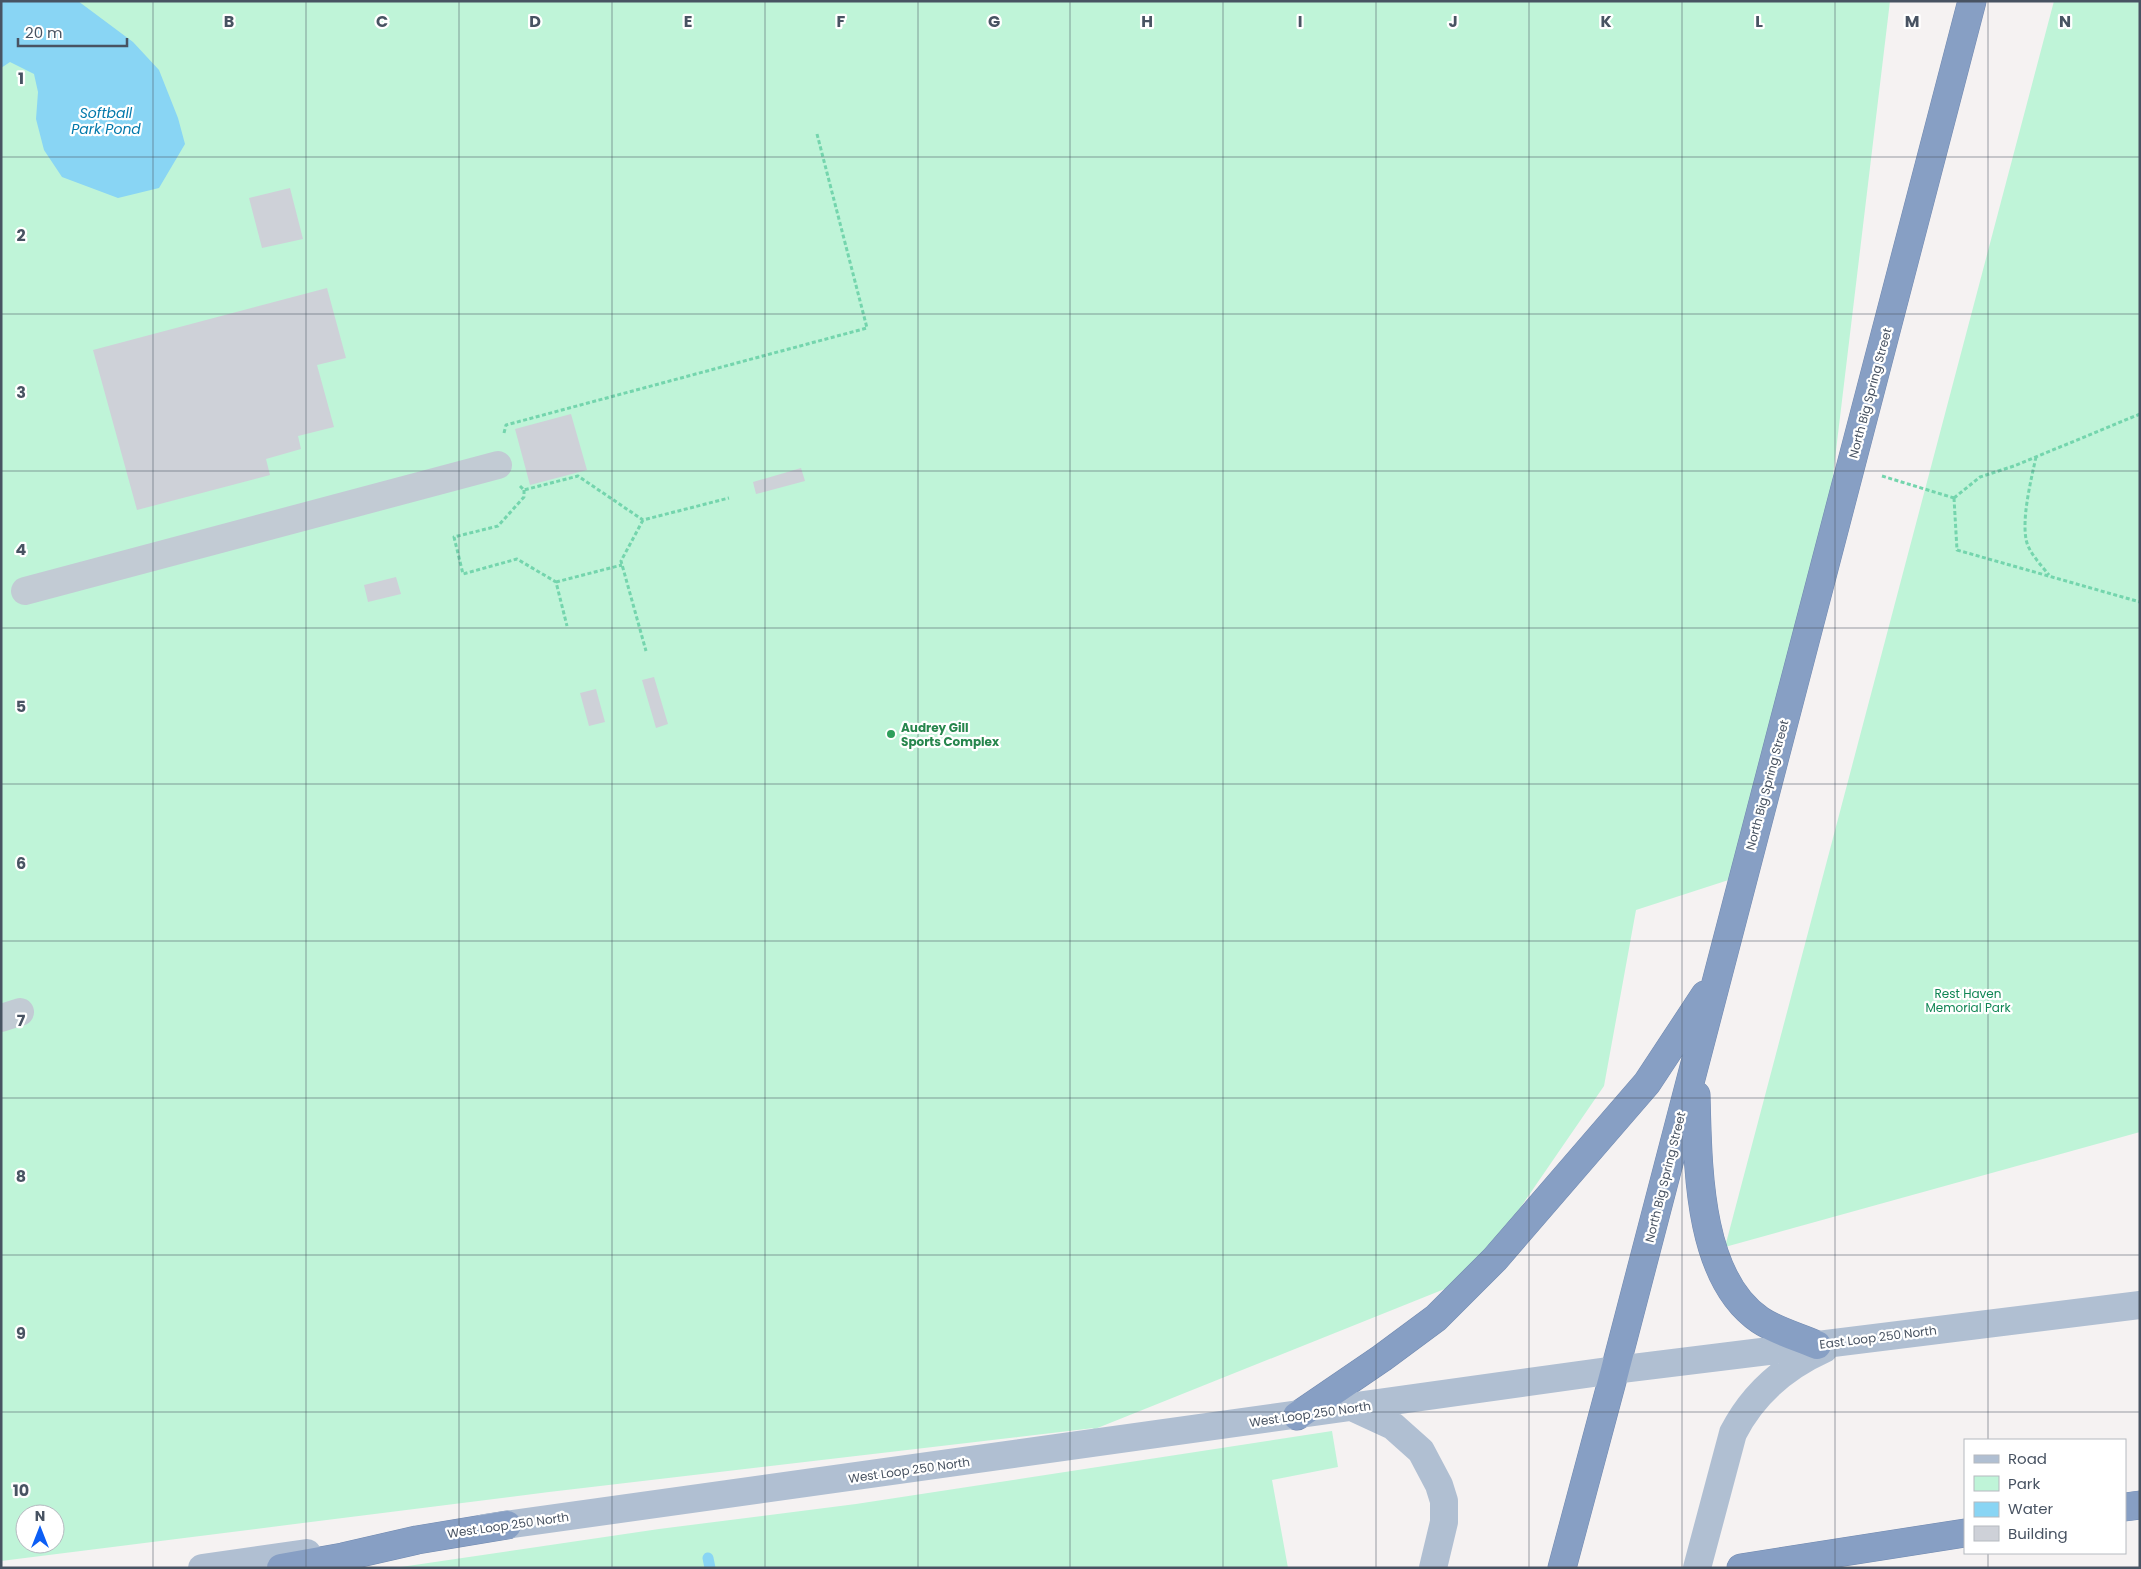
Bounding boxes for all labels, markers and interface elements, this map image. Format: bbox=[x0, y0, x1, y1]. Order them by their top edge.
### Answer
text: B bbox=[224, 10, 234, 33]
text: C bbox=[376, 10, 388, 33]
text: D bbox=[529, 10, 541, 33]
text: E bbox=[684, 10, 692, 33]
text: F bbox=[837, 10, 846, 33]
text: G bbox=[988, 10, 1000, 33]
text: H bbox=[1141, 10, 1153, 33]
text: I bbox=[1298, 10, 1302, 33]
text: J bbox=[1448, 10, 1458, 33]
text: K bbox=[1600, 10, 1612, 33]
text: L bbox=[1755, 10, 1763, 33]
text: M bbox=[1905, 10, 1919, 33]
text: N bbox=[2059, 10, 2071, 33]
scale bar bbox=[18, 15, 126, 47]
text: 20 m bbox=[25, 22, 63, 43]
text: 1 bbox=[18, 67, 24, 90]
water label: Softball Park Pond bbox=[71, 103, 141, 139]
text: 2 bbox=[16, 224, 26, 247]
street label: North Big Spring Street bbox=[1844, 326, 1896, 460]
text: 3 bbox=[16, 381, 26, 404]
text: 4 bbox=[16, 538, 27, 561]
text: 5 bbox=[16, 695, 26, 718]
street label: North Big Spring Street bbox=[1741, 718, 1793, 852]
place label: Audrey Gill Sports Complex bbox=[901, 719, 1000, 750]
marker: Audrey Gill Sports Complex bbox=[885, 728, 897, 740]
text: 6 bbox=[16, 852, 26, 875]
park label: Rest Haven Memorial Park bbox=[1925, 985, 2011, 1016]
text: 7 bbox=[17, 1009, 26, 1032]
street label: North Big Spring Street bbox=[1641, 1110, 1689, 1244]
text: 8 bbox=[16, 1165, 26, 1188]
street label: East Loop 250 North bbox=[1819, 1321, 1937, 1353]
text: 9 bbox=[16, 1322, 26, 1345]
street label: West Loop 250 North bbox=[1248, 1397, 1372, 1431]
legend bbox=[1964, 1439, 2126, 1554]
text: Road bbox=[2008, 1448, 2047, 1469]
street label: West Loop 250 North bbox=[847, 1453, 971, 1487]
text: Park bbox=[2008, 1473, 2040, 1494]
text: 10 bbox=[13, 1479, 29, 1502]
text: Water bbox=[2008, 1498, 2054, 1519]
north arrow bbox=[15, 1504, 65, 1554]
text: N bbox=[35, 1506, 45, 1526]
street label: West Loop 250 North bbox=[446, 1508, 570, 1542]
text: Building bbox=[2008, 1523, 2068, 1544]

